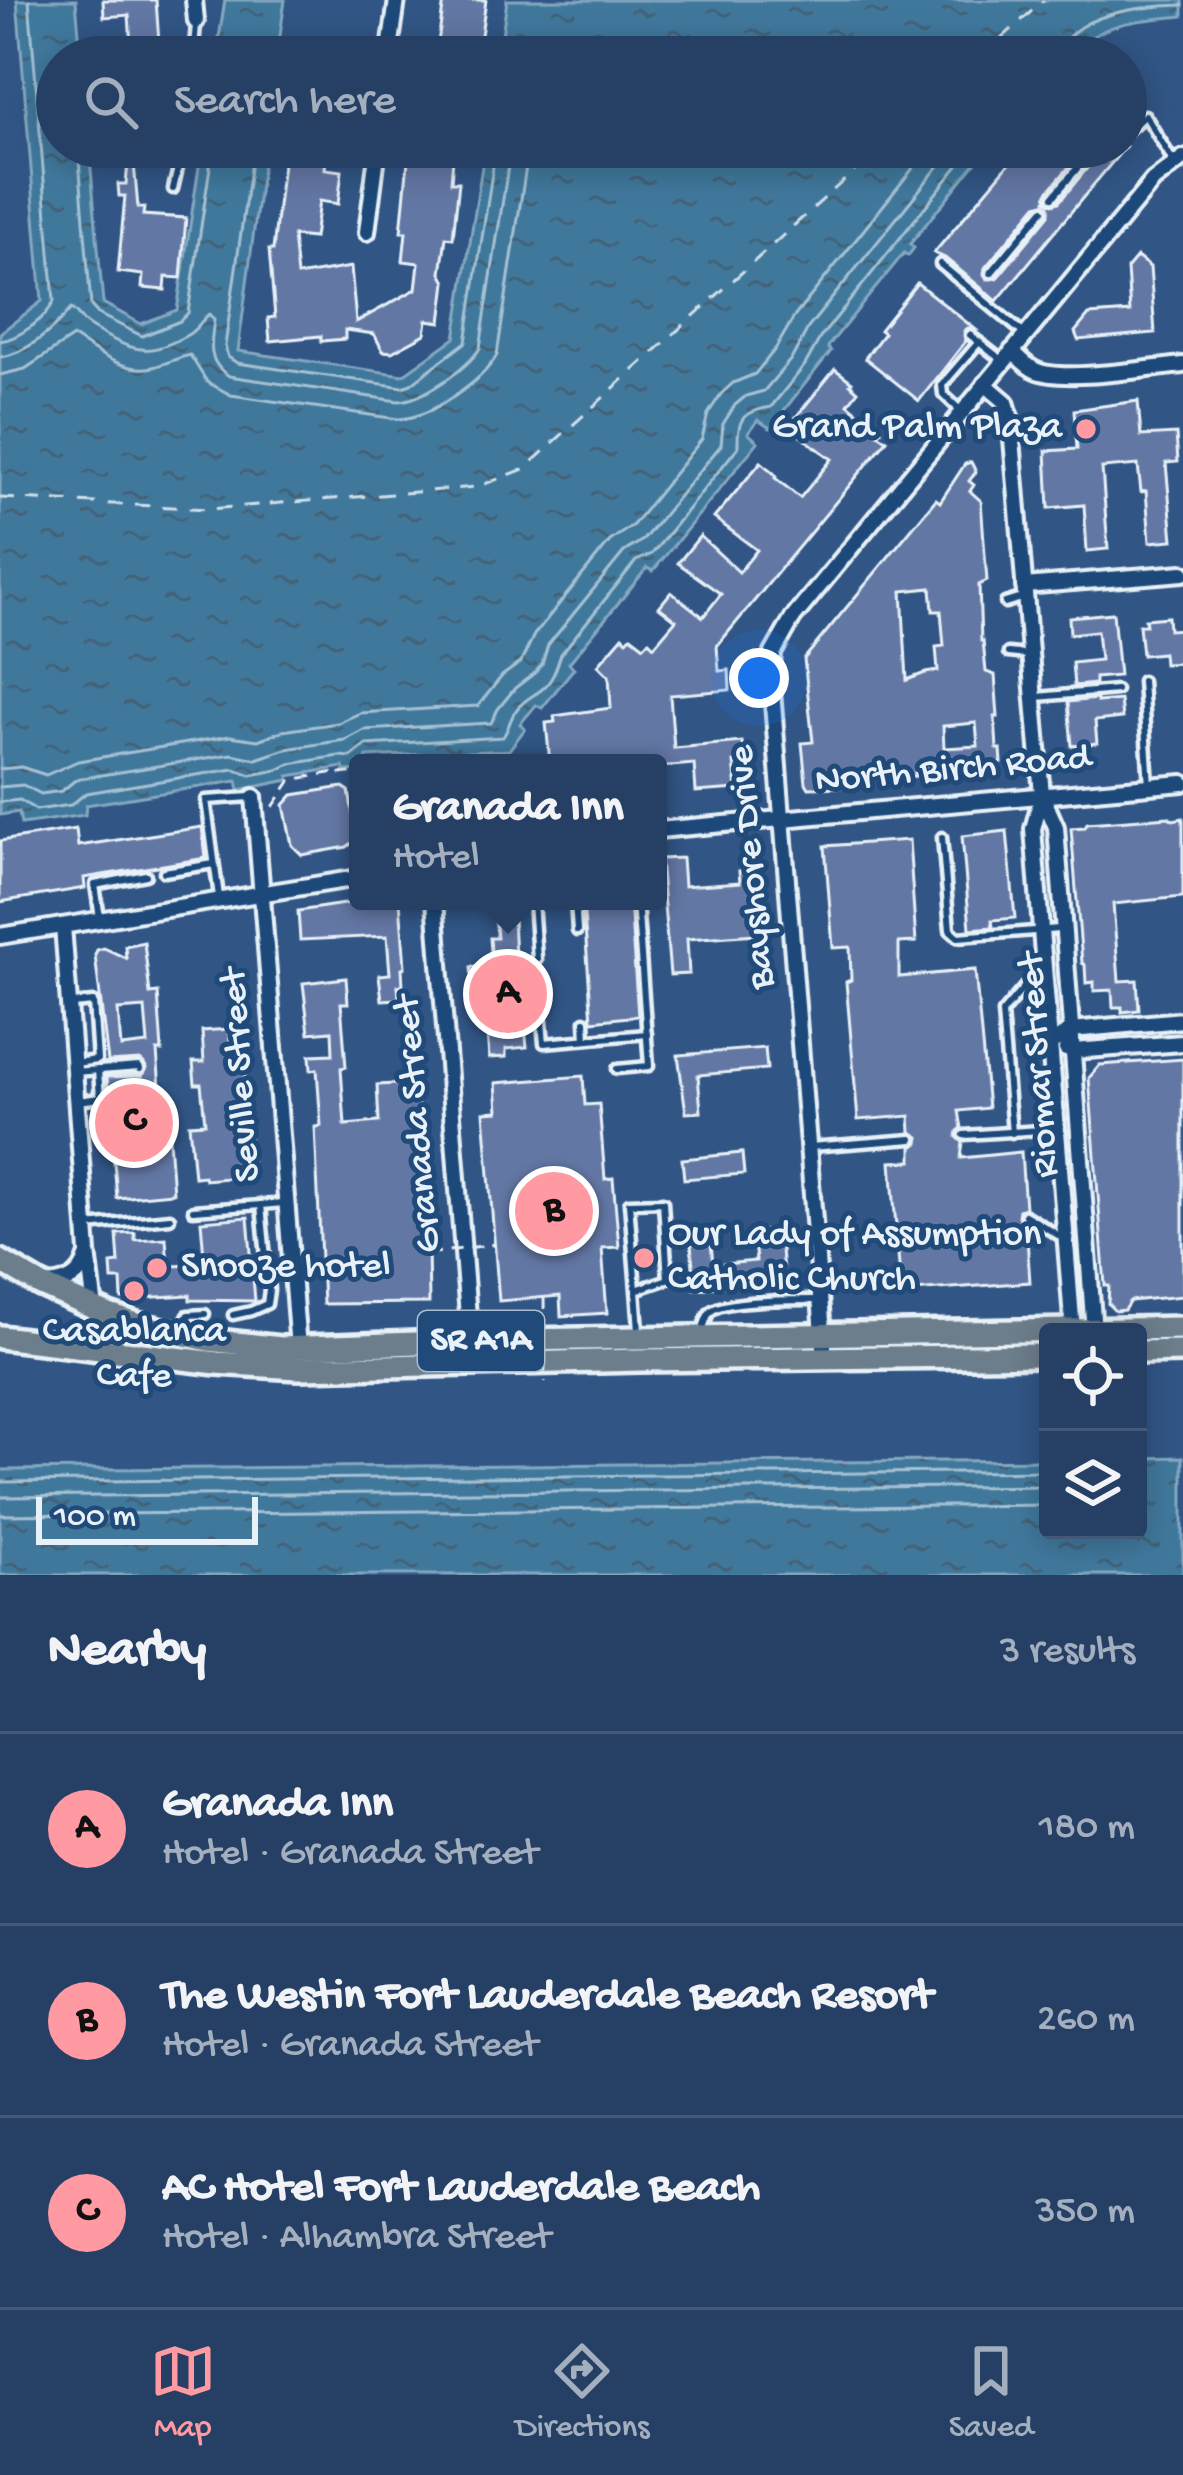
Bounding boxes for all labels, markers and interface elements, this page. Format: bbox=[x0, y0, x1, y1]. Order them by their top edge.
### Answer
search box bbox=[36, 36, 1147, 168]
icon: search bbox=[78, 69, 144, 135]
text: Search here bbox=[174, 76, 396, 129]
place label: Grand Palm Plaza bbox=[772, 406, 1063, 452]
marker: Grand Palm Plaza bbox=[1073, 416, 1099, 442]
your location bbox=[729, 648, 789, 708]
street label: North Birch Road bbox=[813, 736, 1096, 806]
street label: Bayshore Drive bbox=[720, 742, 788, 992]
popup bbox=[349, 754, 667, 910]
text: Granada Inn bbox=[392, 783, 624, 836]
text: Hotel bbox=[392, 836, 480, 882]
street label: Riomar Street bbox=[1010, 948, 1072, 1179]
pin: A bbox=[469, 949, 547, 1039]
street label: Seville Street bbox=[212, 963, 273, 1184]
street label: Granada Street bbox=[386, 990, 454, 1255]
pin: C bbox=[95, 1078, 173, 1168]
pin: B bbox=[515, 1166, 593, 1256]
place label: Our Lady of Assumption Catholic Church bbox=[668, 1213, 1042, 1304]
place label: Snooze hotel bbox=[181, 1245, 391, 1291]
marker: Our Lady of Assumption Catholic Church bbox=[631, 1245, 657, 1271]
marker: Snooze hotel bbox=[144, 1255, 170, 1281]
marker: Casablanca Cafe bbox=[121, 1278, 147, 1304]
place label: Casablanca Cafe bbox=[42, 1310, 227, 1401]
road number: SR A1A bbox=[418, 1311, 544, 1371]
map controls bbox=[1039, 1323, 1147, 1539]
button: locate bbox=[1039, 1323, 1147, 1431]
button: layers bbox=[1039, 1431, 1147, 1539]
scale bar bbox=[36, 1491, 258, 1544]
text: 100 m bbox=[54, 1499, 136, 1537]
text: Nearby bbox=[48, 1623, 206, 1683]
text: 3 results bbox=[1000, 1630, 1135, 1676]
text: Granada Inn bbox=[162, 1779, 393, 1832]
text: A bbox=[75, 1806, 99, 1852]
text: 180 m bbox=[1039, 1806, 1135, 1852]
text: Hotel · Granada Street bbox=[162, 1832, 538, 1878]
text: The Westin Fort Lauderdale Beach Resort bbox=[162, 1971, 933, 2024]
text: B bbox=[77, 1998, 97, 2044]
text: 260 m bbox=[1037, 1998, 1135, 2044]
text: Hotel · Granada Street bbox=[162, 2024, 538, 2070]
text: AC Hotel Fort Lauderdale Beach bbox=[162, 2163, 760, 2216]
text: C bbox=[76, 2190, 98, 2236]
text: 350 m bbox=[1035, 2190, 1135, 2236]
text: Hotel · Alhambra Street bbox=[162, 2216, 551, 2262]
tab: Map bbox=[150, 2338, 216, 2448]
tab: Directions bbox=[515, 2338, 649, 2448]
tab: Saved bbox=[949, 2338, 1033, 2448]

